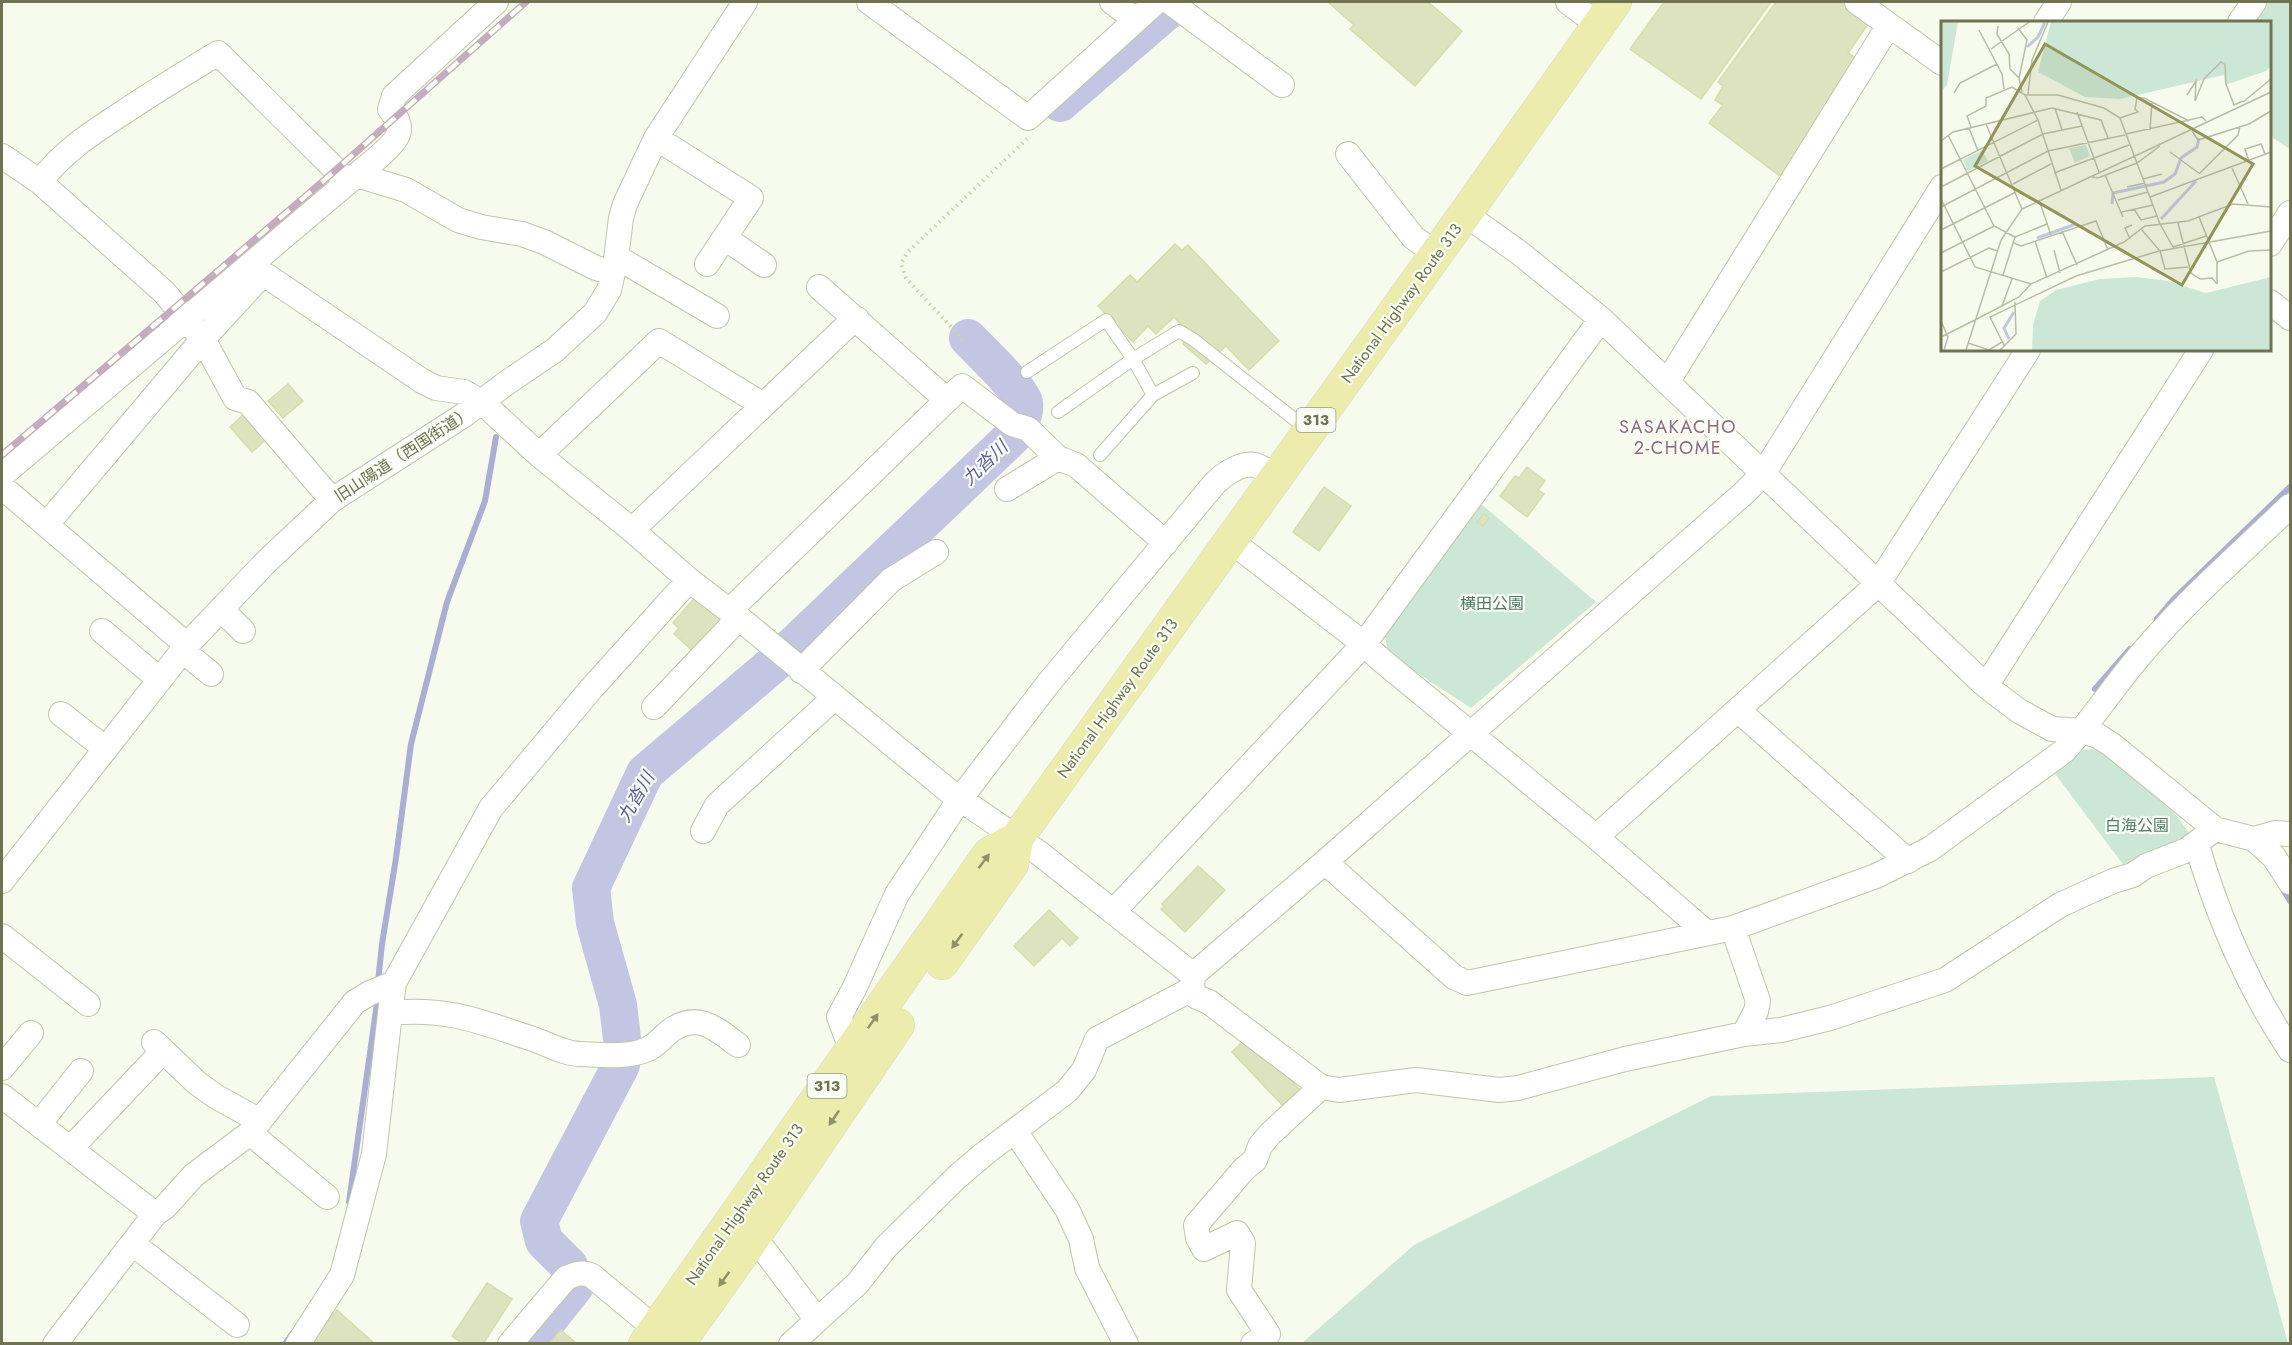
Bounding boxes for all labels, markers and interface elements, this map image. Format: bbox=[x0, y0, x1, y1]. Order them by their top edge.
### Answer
inset map bbox=[1941, 21, 2271, 351]
street label: National Highway Route 313 bbox=[1336, 218, 1467, 388]
street label: 旧山陽道（西国街道） bbox=[330, 401, 477, 508]
road number: 313 bbox=[1296, 408, 1336, 432]
district label: SASAKACHO 2-CHOME bbox=[1619, 414, 1737, 461]
water label: 九沓川 bbox=[957, 434, 1015, 491]
park label: 横田公園 bbox=[1460, 592, 1524, 615]
street label: National Highway Route 313 bbox=[1052, 613, 1183, 783]
water label: 九沓川 bbox=[611, 765, 662, 827]
park label: 白海公園 bbox=[2105, 814, 2169, 837]
one-way arrow bbox=[978, 854, 990, 869]
one-way arrow bbox=[951, 932, 963, 948]
one-way arrow bbox=[867, 1014, 879, 1030]
road number: 313 bbox=[808, 1074, 846, 1098]
one-way arrow bbox=[828, 1110, 840, 1126]
street label: National Highway Route 313 bbox=[680, 1119, 809, 1290]
one-way arrow bbox=[718, 1271, 730, 1287]

